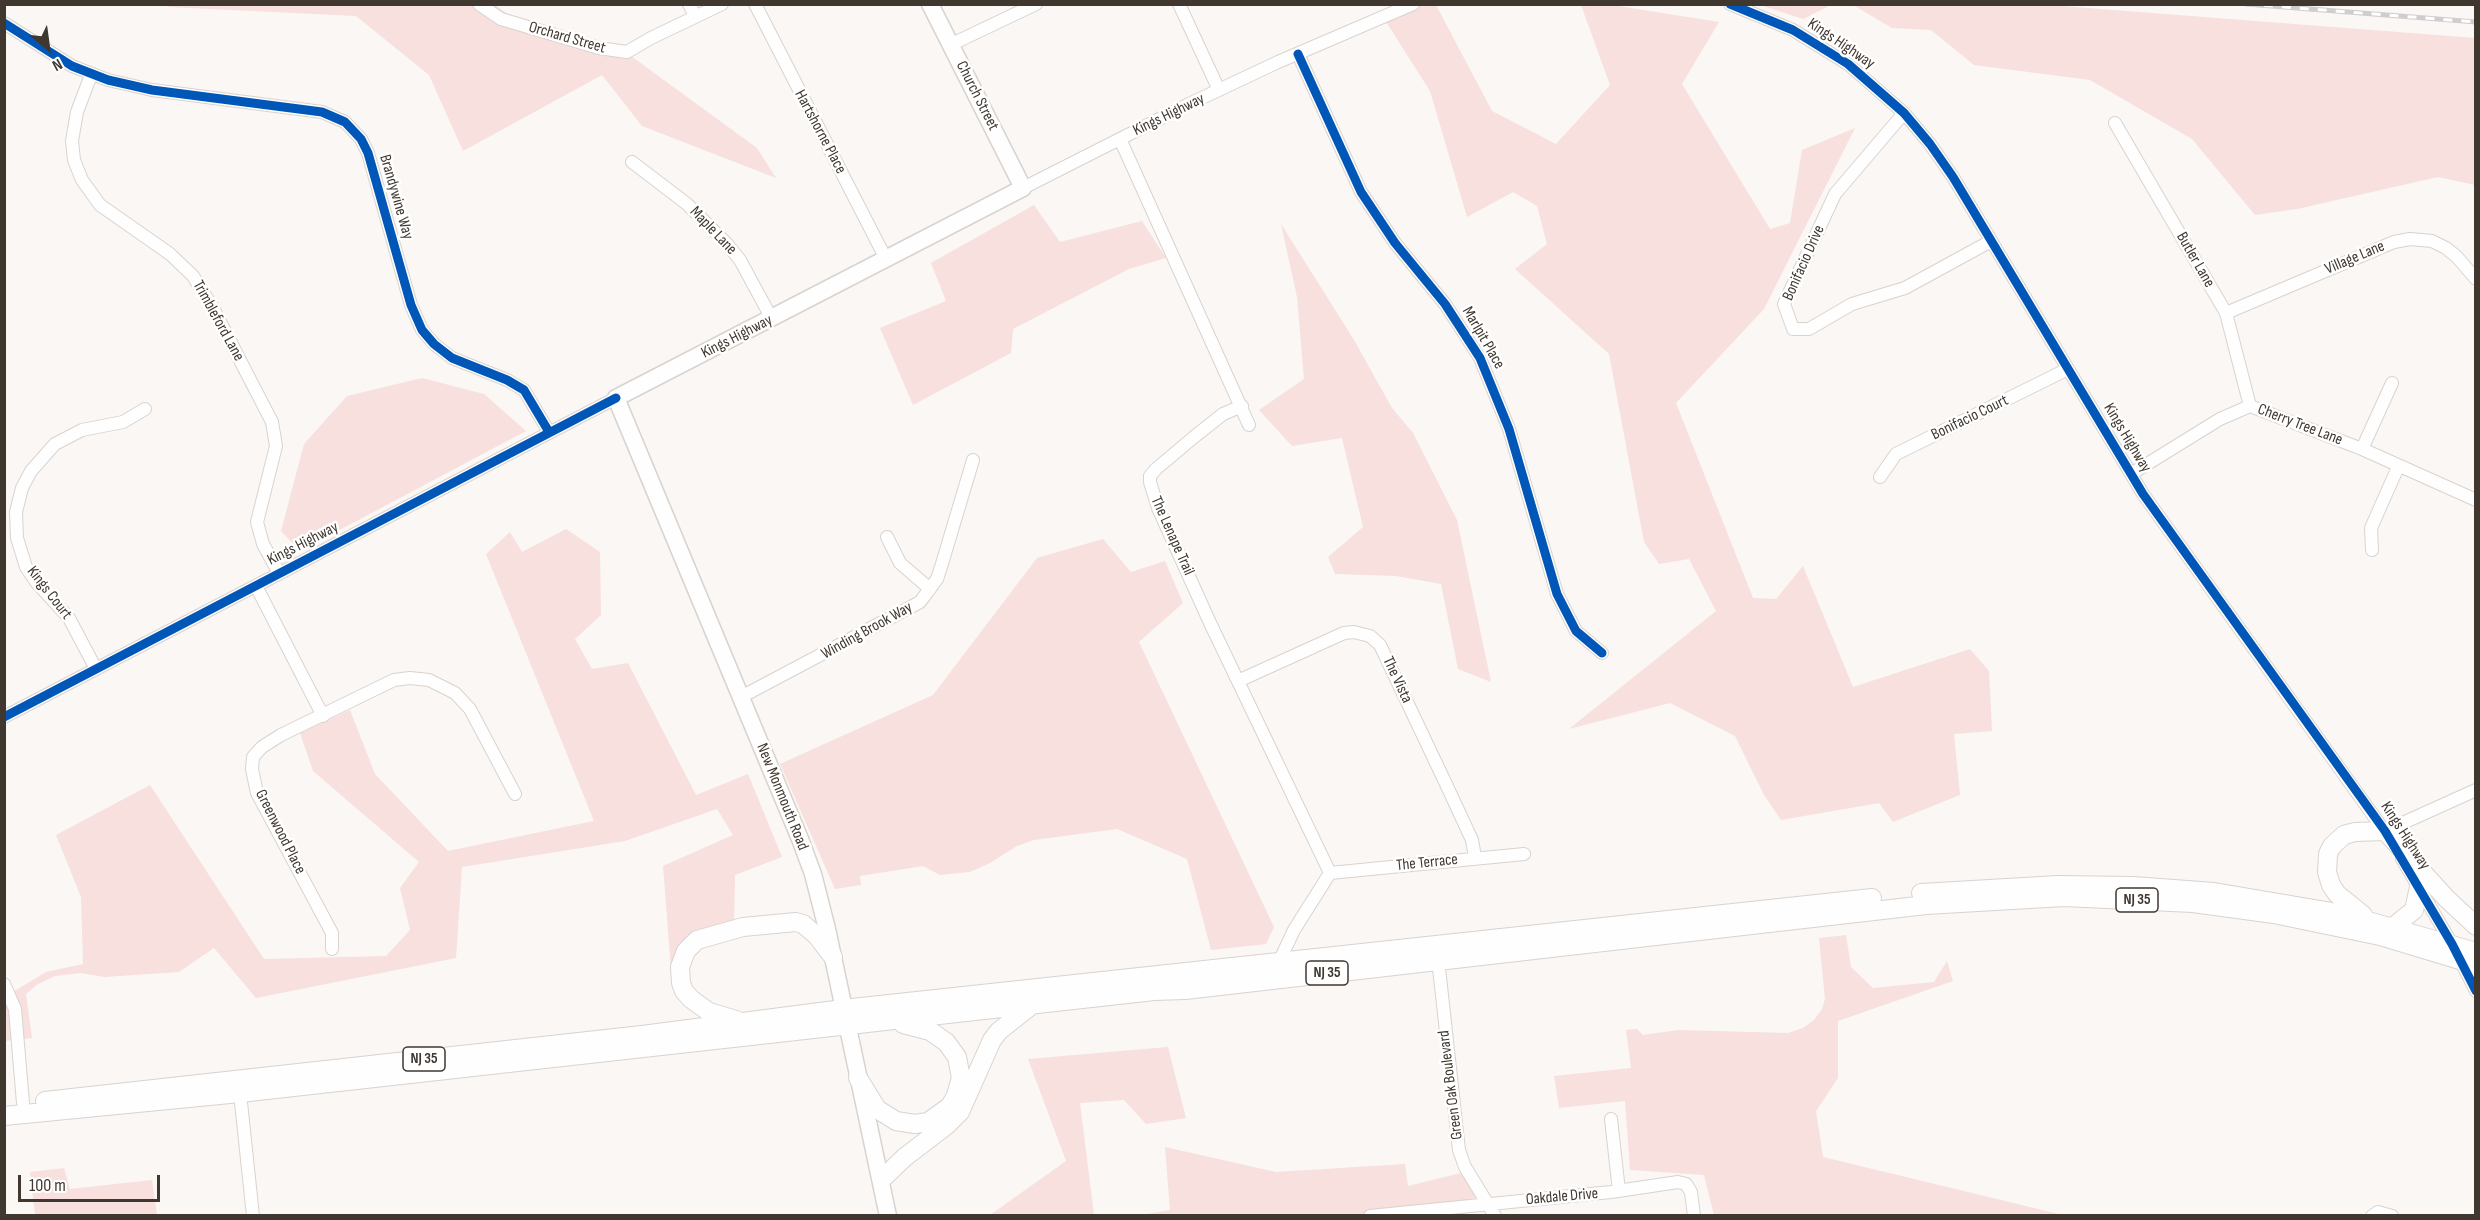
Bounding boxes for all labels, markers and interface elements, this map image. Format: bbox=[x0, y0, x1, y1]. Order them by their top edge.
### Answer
street label: Kings Highway bbox=[1804, 14, 1878, 74]
north arrow bbox=[18, 18, 78, 78]
street label: Orchard Street bbox=[526, 18, 608, 58]
text: N bbox=[49, 54, 65, 75]
street label: Church Street bbox=[951, 58, 1003, 134]
street label: Hartshorne Place bbox=[790, 87, 850, 177]
street label: Kings Highway bbox=[1130, 89, 1208, 141]
street label: Brandywine Way bbox=[375, 152, 417, 242]
street label: Maple Lane bbox=[685, 203, 741, 259]
street label: Bonifacio Drive bbox=[1779, 222, 1829, 304]
street label: Butler Lane bbox=[2172, 229, 2218, 291]
street label: Village Lane bbox=[2322, 237, 2388, 279]
street label: Trimbleford Lane bbox=[188, 277, 248, 365]
street label: Marlpit Place bbox=[1457, 303, 1509, 373]
street label: Kings Highway bbox=[698, 311, 776, 363]
street label: Bonifacio Court bbox=[1928, 391, 2012, 445]
street label: Kings Highway bbox=[2099, 400, 2155, 476]
street label: Cherry Tree Lane bbox=[2255, 400, 2345, 450]
street label: The Lenape Trail bbox=[1146, 493, 1198, 579]
street label: Kings Highway bbox=[264, 518, 342, 570]
street label: Kings Court bbox=[22, 563, 76, 623]
street label: Winding Brook Way bbox=[818, 598, 916, 664]
street label: The Vista bbox=[1378, 654, 1416, 706]
street label: New Monmouth Road bbox=[752, 741, 812, 853]
street label: Greenwood Place bbox=[251, 787, 309, 877]
street label: Kings Highway bbox=[2376, 798, 2434, 874]
street label: The Terrace bbox=[1395, 850, 1459, 876]
road number: NJ 35 bbox=[2116, 888, 2158, 912]
road number: NJ 35 bbox=[1306, 961, 1348, 985]
street label: Green Oak Boulevard bbox=[1435, 1029, 1467, 1141]
road number: NJ 35 bbox=[403, 1047, 445, 1071]
scale bar bbox=[21, 1163, 164, 1201]
text: 100 m bbox=[29, 1175, 66, 1196]
street label: Oakdale Drive bbox=[1525, 1184, 1599, 1210]

